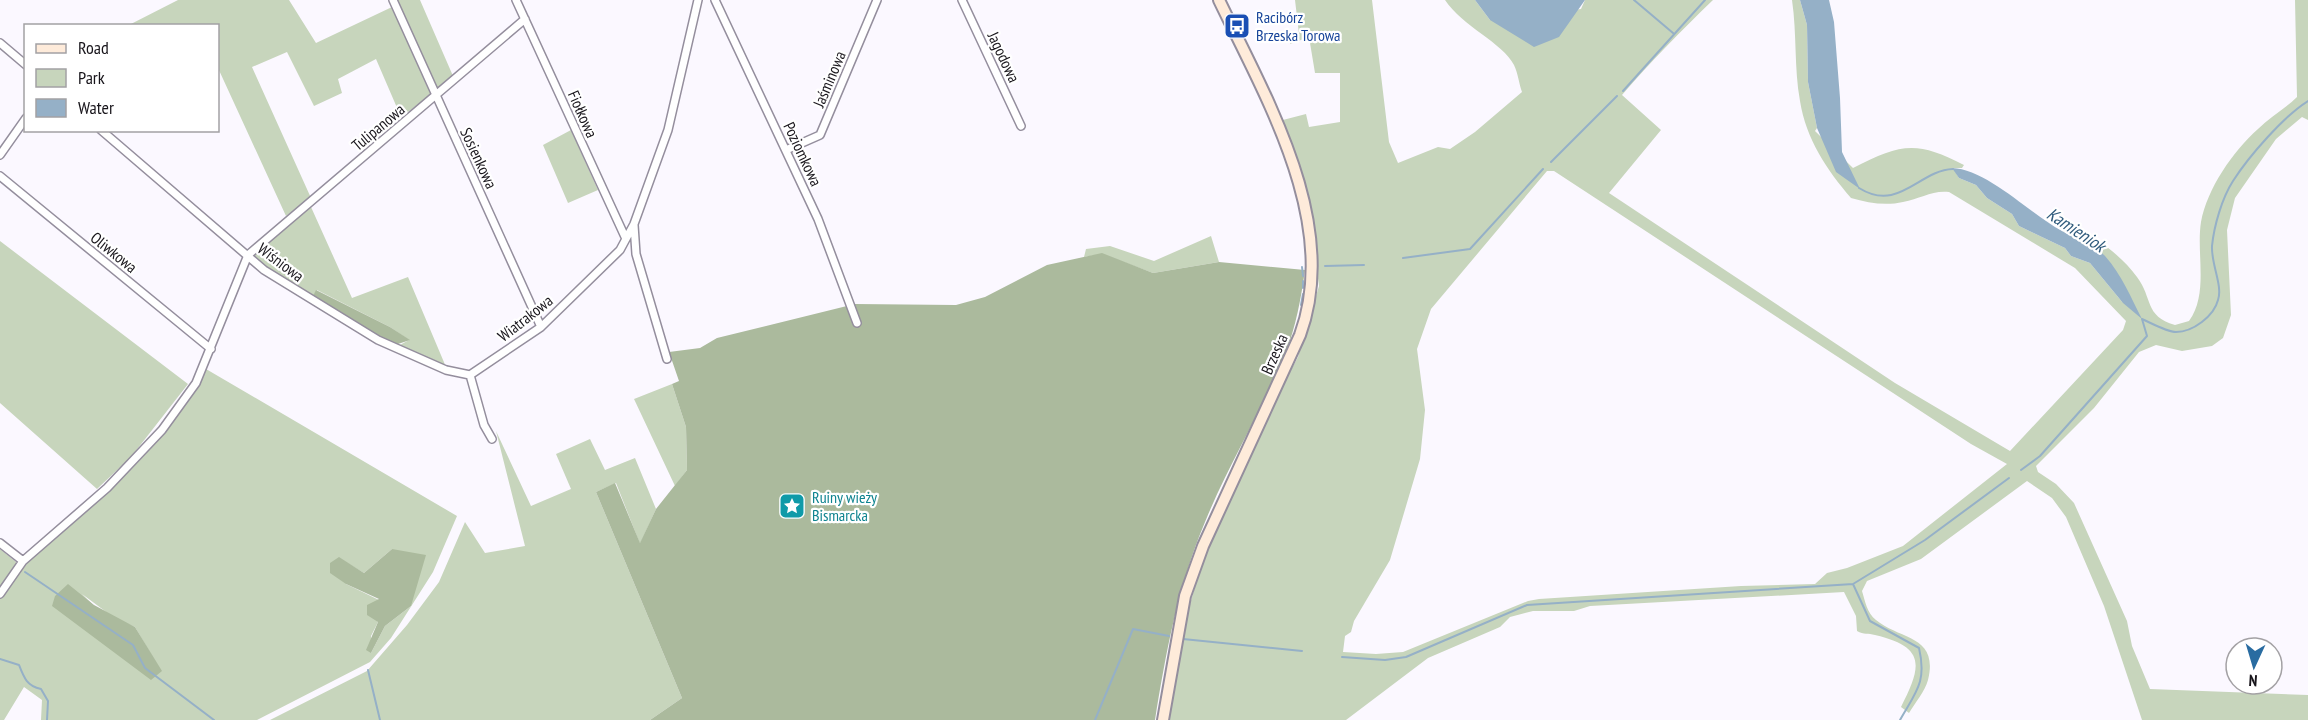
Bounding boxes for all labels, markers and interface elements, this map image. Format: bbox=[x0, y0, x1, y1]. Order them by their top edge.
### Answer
place label: Racibórz Brzeska Torowa bbox=[1256, 7, 1341, 45]
bus stop icon: Racibórz Brzeska Torowa bbox=[1222, 11, 1252, 41]
legend bbox=[24, 24, 219, 132]
street label: Jagodowa bbox=[983, 28, 1024, 86]
text: Road bbox=[78, 36, 109, 59]
street label: Jaśminowa bbox=[808, 48, 850, 111]
text: Park bbox=[78, 66, 105, 89]
street label: Fiołkowa bbox=[564, 87, 602, 141]
text: Water bbox=[78, 96, 114, 119]
street label: Tulipanowa bbox=[347, 99, 409, 155]
street label: Poziomkowa bbox=[779, 119, 827, 189]
street label: Sosienkowa bbox=[456, 124, 502, 192]
water label: Kamieniok bbox=[2043, 202, 2112, 258]
street label: Oliwkowa bbox=[87, 227, 141, 277]
street label: Wiśniowa bbox=[254, 238, 308, 286]
street label: Wiatrakowa bbox=[493, 290, 557, 346]
street label: Brzeska bbox=[1256, 331, 1292, 377]
place label: Ruiny wieży Bismarcka bbox=[812, 487, 877, 525]
place icon: Ruiny wieży Bismarcka bbox=[777, 491, 807, 521]
north arrow bbox=[2224, 636, 2284, 696]
text: N bbox=[2248, 671, 2258, 691]

